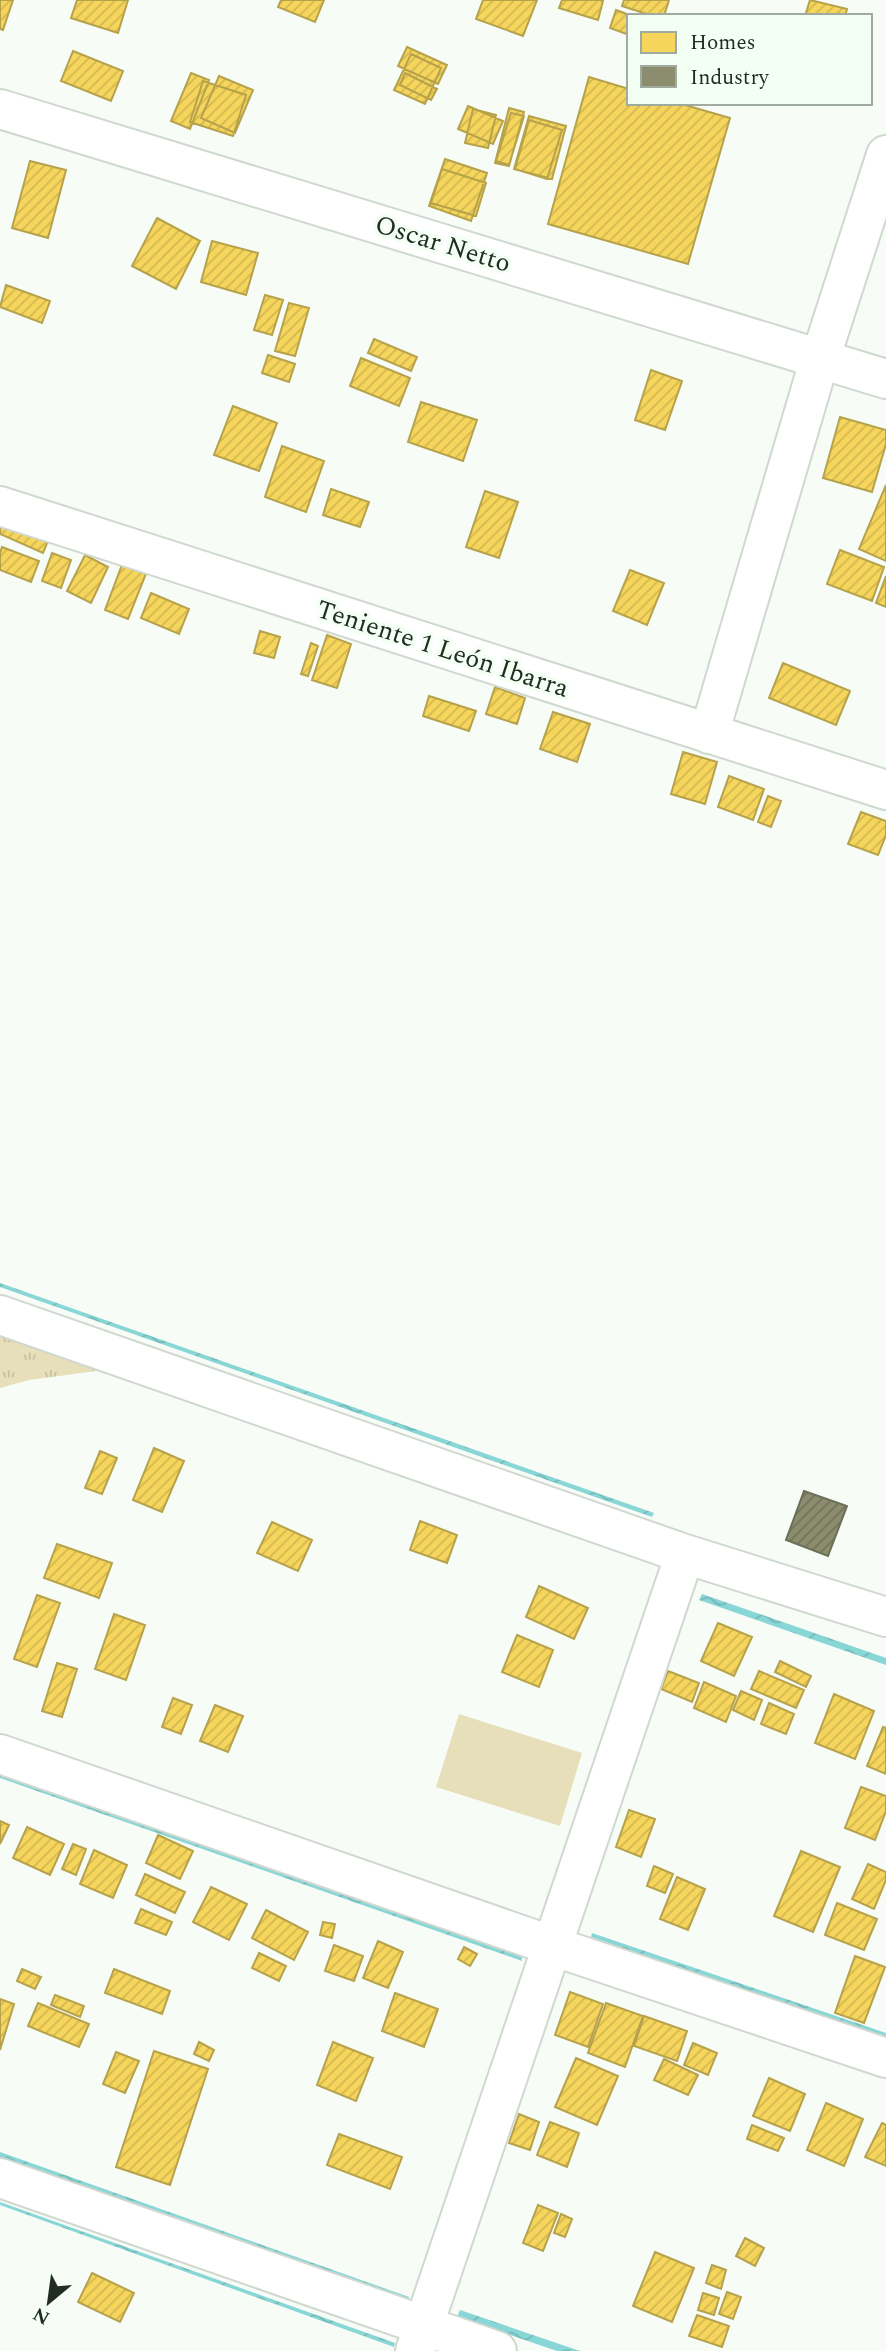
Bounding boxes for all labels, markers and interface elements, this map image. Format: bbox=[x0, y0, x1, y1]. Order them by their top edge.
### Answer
legend bbox=[627, 14, 872, 105]
text: Homes bbox=[690, 27, 756, 59]
text: Industry bbox=[690, 62, 770, 94]
street label: Oscar Netto bbox=[370, 204, 516, 284]
street label: Teniente 1 León Ibarra bbox=[311, 589, 574, 709]
north arrow bbox=[14, 2267, 84, 2337]
text: N bbox=[28, 2299, 55, 2332]

